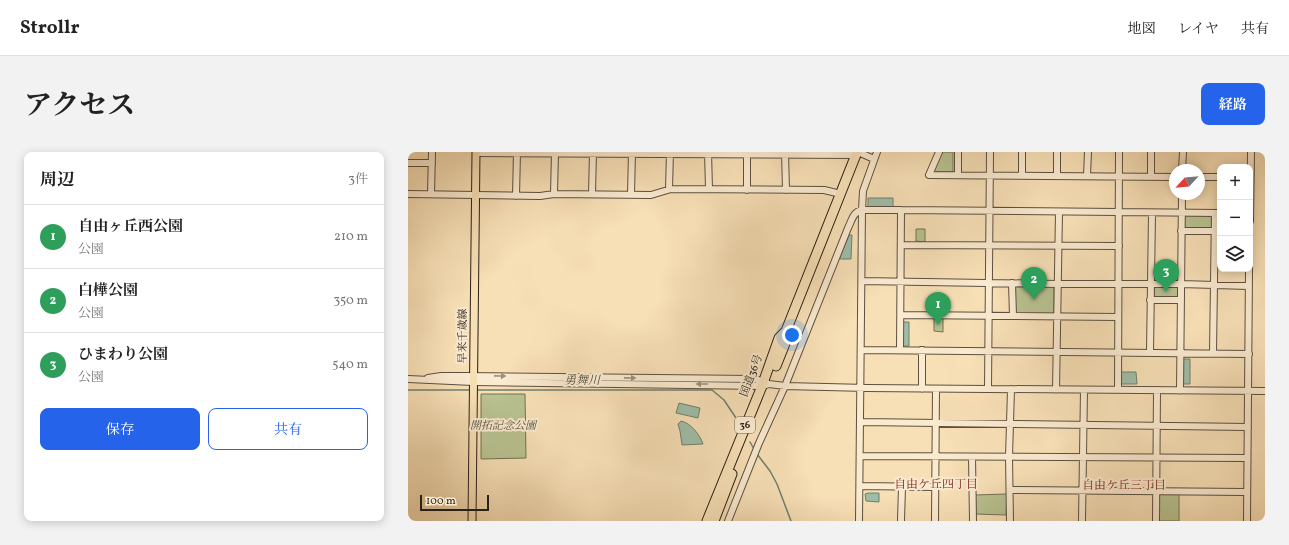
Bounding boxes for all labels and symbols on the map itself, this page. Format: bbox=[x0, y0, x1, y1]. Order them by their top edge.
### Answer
north arrow bbox=[1169, 164, 1205, 200]
pin: 3 bbox=[1153, 259, 1179, 292]
pin: 2 bbox=[1021, 267, 1047, 300]
pin: 1 bbox=[925, 292, 951, 325]
street label: 早来千歳線 bbox=[456, 309, 471, 364]
your location bbox=[782, 325, 802, 345]
street label: 国道36号 bbox=[737, 353, 767, 399]
one-way arrow bbox=[494, 373, 507, 379]
water label: 勇舞川 bbox=[564, 373, 602, 389]
one-way arrow bbox=[624, 375, 637, 381]
one-way arrow bbox=[695, 381, 708, 387]
road number: 36 bbox=[735, 417, 755, 433]
park label: 開拓記念公園 bbox=[470, 419, 538, 434]
district label: 自由ケ丘四丁目 bbox=[894, 477, 978, 493]
district label: 自由ケ丘三丁目 bbox=[1082, 478, 1166, 494]
scale bar bbox=[420, 493, 489, 512]

